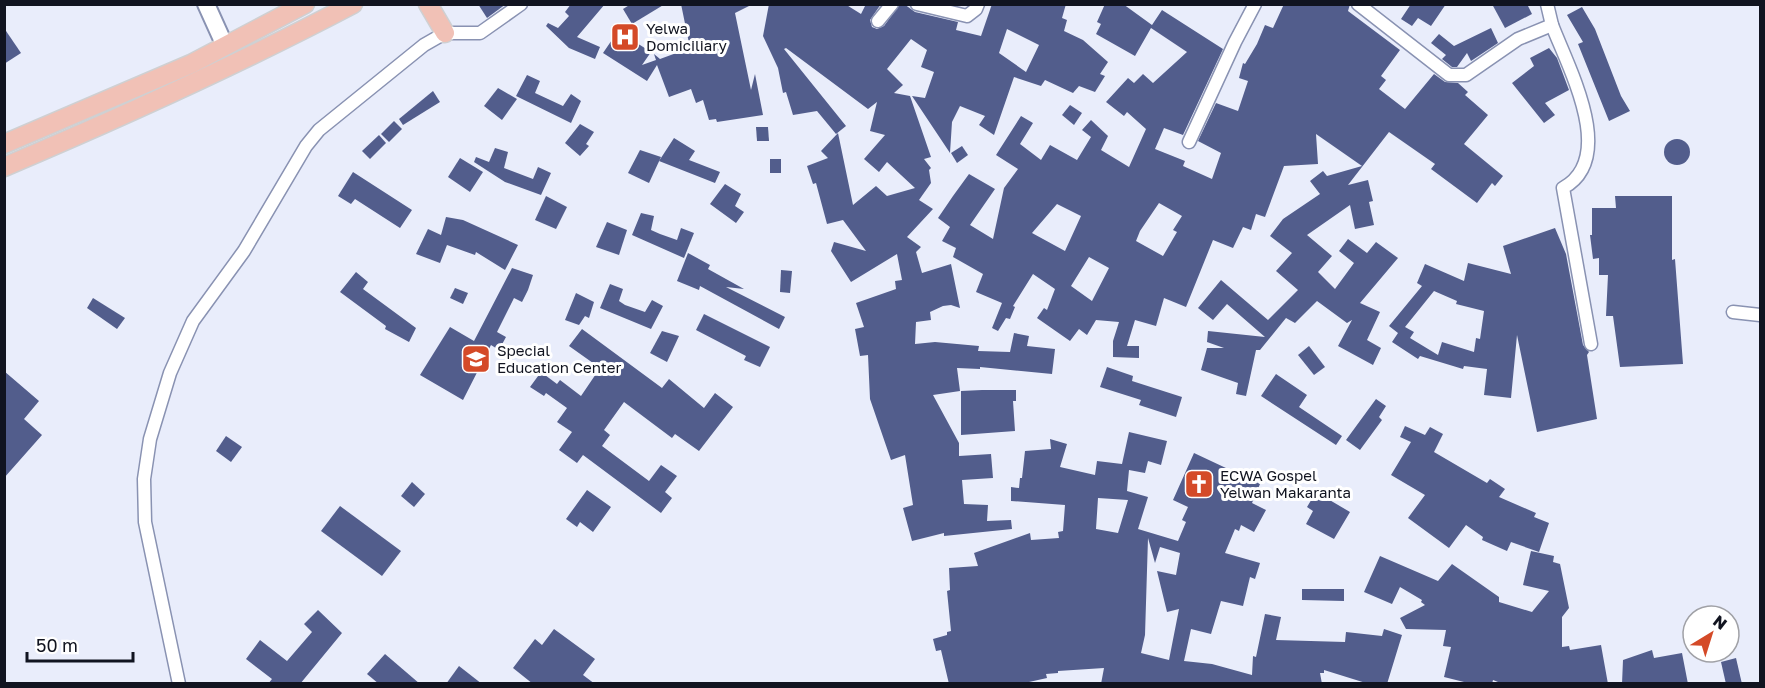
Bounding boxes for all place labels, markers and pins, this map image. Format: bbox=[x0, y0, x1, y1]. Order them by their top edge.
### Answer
place label: Yelwa Domiciliary bbox=[646, 19, 728, 54]
hospital icon: Yelwa Domiciliary bbox=[609, 21, 641, 53]
place label: Special Education Center bbox=[497, 341, 621, 376]
school or university icon: Special Education Center bbox=[460, 343, 492, 375]
place label: ECWA Gospel Yelwan Makaranta bbox=[1220, 466, 1351, 501]
church icon: ECWA Gospel Yelwan Makaranta bbox=[1183, 468, 1215, 500]

